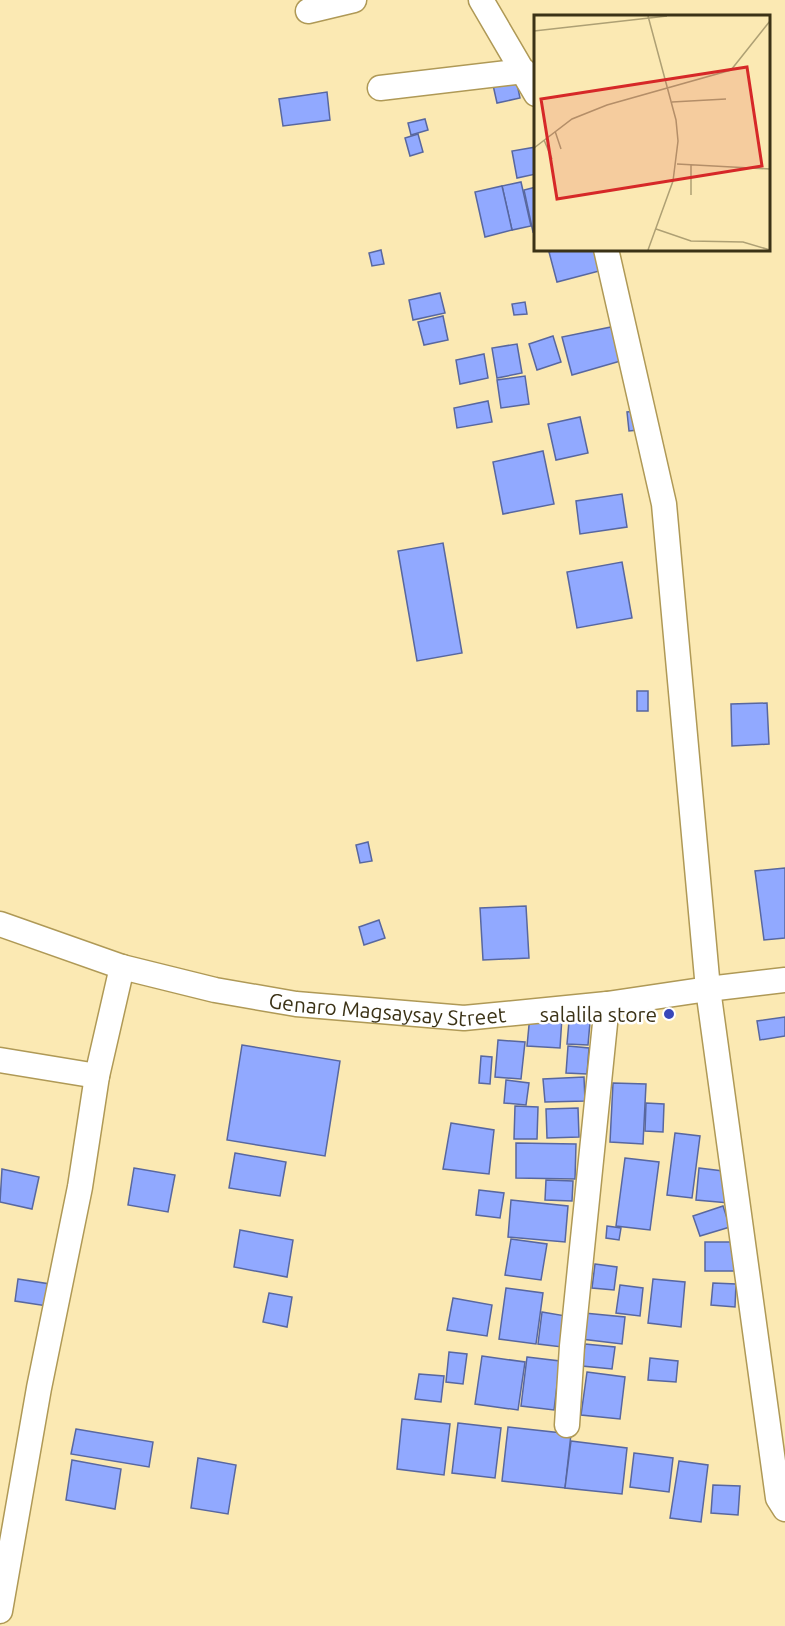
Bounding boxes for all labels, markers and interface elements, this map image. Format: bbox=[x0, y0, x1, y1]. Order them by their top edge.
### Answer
inset map bbox=[534, 15, 770, 250]
street label: Genaro Magsaysay Street bbox=[267, 988, 507, 1030]
place label: salalila store bbox=[540, 1002, 657, 1026]
marker: salalila store bbox=[662, 1007, 676, 1021]

